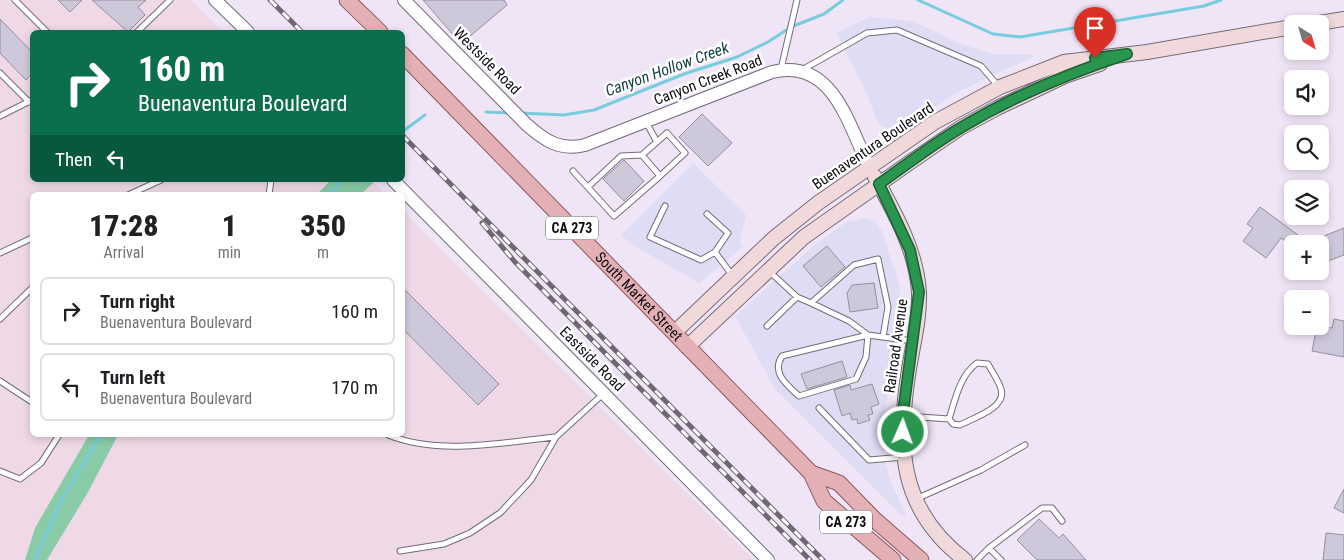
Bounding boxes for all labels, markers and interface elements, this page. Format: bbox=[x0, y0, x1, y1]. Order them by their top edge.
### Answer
pin bbox=[1074, 7, 1116, 58]
icon: arrive bbox=[1081, 14, 1109, 42]
north arrow bbox=[1284, 15, 1329, 60]
map controls bbox=[1284, 15, 1329, 335]
street label: Westside Road bbox=[450, 24, 524, 98]
water label: Canyon Hollow Creek bbox=[603, 37, 732, 100]
text: 160 m bbox=[138, 49, 225, 90]
icon: right bbox=[55, 50, 120, 115]
street label: Canyon Creek Road bbox=[651, 51, 765, 109]
button: sound bbox=[1284, 70, 1329, 115]
text: Buenaventura Boulevard bbox=[138, 91, 347, 116]
street label: Buenaventura Boulevard bbox=[809, 99, 937, 193]
button: search bbox=[1284, 125, 1329, 170]
icon: left bbox=[102, 145, 130, 173]
text: Then bbox=[55, 148, 92, 171]
button: layers bbox=[1284, 180, 1329, 225]
text: 17:28 bbox=[89, 208, 159, 243]
text: 1 bbox=[222, 208, 237, 243]
text: 350 bbox=[300, 208, 346, 243]
road number: CA 273 bbox=[546, 217, 598, 240]
button: + bbox=[1284, 235, 1329, 280]
text: Arrival bbox=[103, 243, 144, 262]
text: min bbox=[218, 243, 241, 262]
text: m bbox=[317, 243, 329, 262]
street label: South Market Street bbox=[591, 248, 686, 345]
text: Turn right bbox=[100, 290, 175, 313]
button: − bbox=[1284, 290, 1329, 335]
icon: right bbox=[57, 297, 85, 325]
street label: Railroad Avenue bbox=[880, 298, 912, 394]
text: 160 m bbox=[331, 300, 378, 323]
text: Buenaventura Boulevard bbox=[100, 313, 252, 332]
street label: Eastside Road bbox=[556, 323, 628, 395]
text: Turn left bbox=[100, 366, 165, 389]
icon: left bbox=[57, 373, 85, 401]
text: 170 m bbox=[331, 376, 378, 399]
text: Buenaventura Boulevard bbox=[100, 389, 252, 408]
position arrow bbox=[876, 405, 928, 457]
road number: CA 273 bbox=[820, 511, 872, 534]

